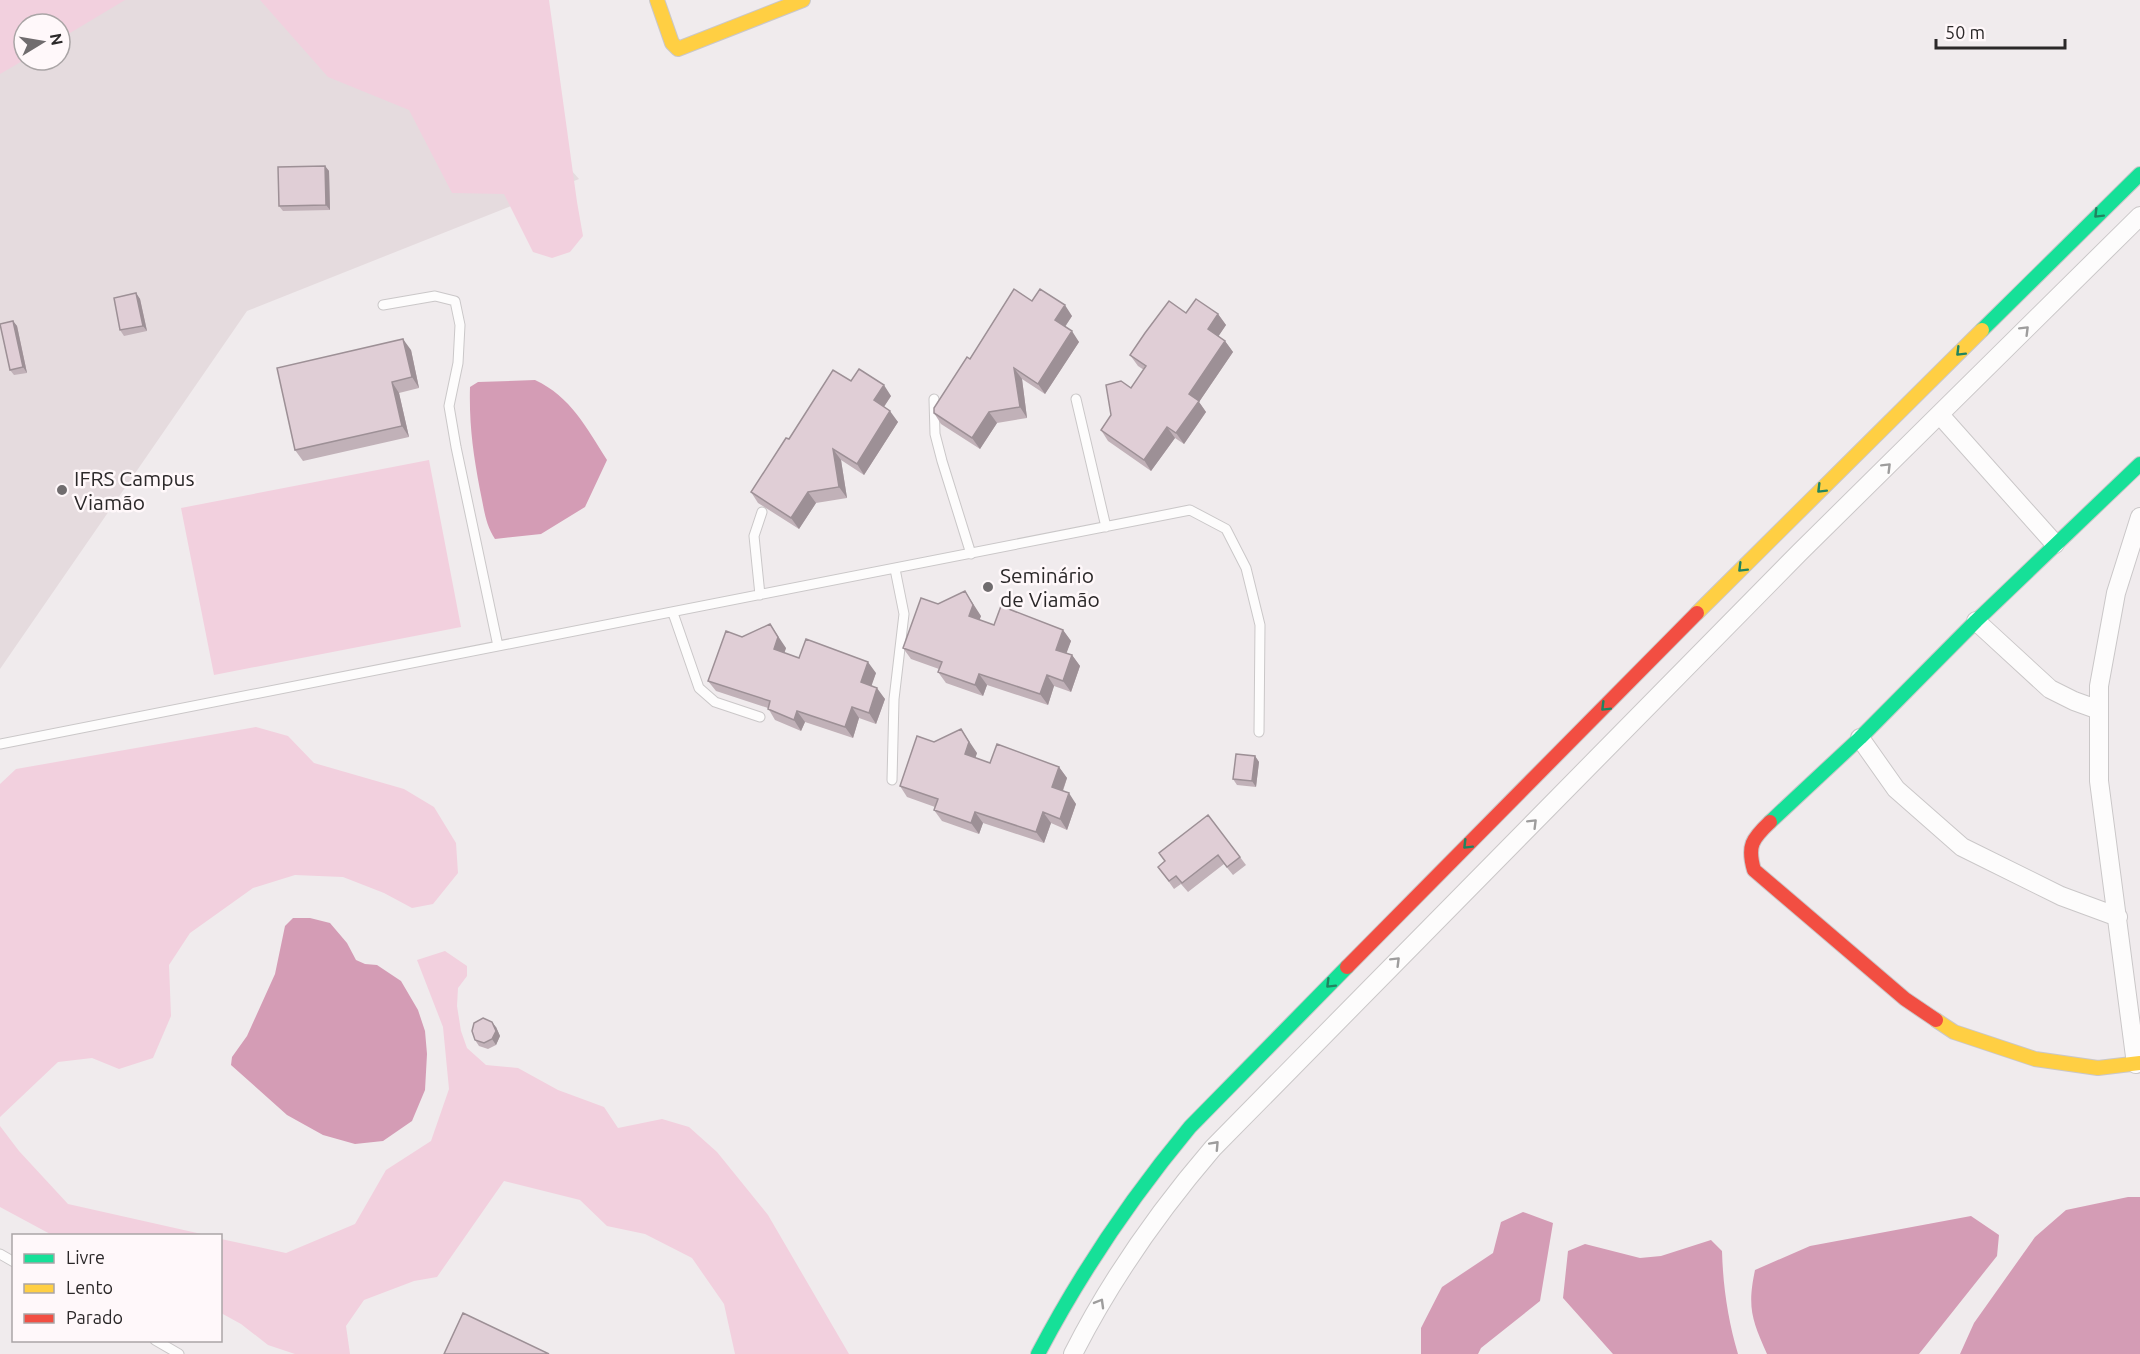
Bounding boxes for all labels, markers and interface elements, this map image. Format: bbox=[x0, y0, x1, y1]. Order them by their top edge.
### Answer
north arrow bbox=[12, 12, 72, 72]
scale bar bbox=[1936, 12, 2065, 50]
text: 50 m bbox=[1945, 22, 1985, 42]
text: N bbox=[47, 32, 67, 47]
one-way arrow bbox=[2094, 207, 2104, 218]
one-way arrow bbox=[2018, 326, 2029, 337]
one-way arrow bbox=[1956, 344, 1967, 355]
one-way arrow bbox=[1880, 463, 1890, 474]
place label: IFRS Campus Viamão bbox=[74, 466, 195, 514]
one-way arrow bbox=[1817, 482, 1828, 493]
marker: IFRS Campus Viamão bbox=[55, 483, 69, 497]
one-way arrow bbox=[1738, 561, 1749, 572]
place label: Seminário de Viamão bbox=[1000, 563, 1100, 611]
marker: Seminário de Viamão bbox=[981, 580, 995, 594]
one-way arrow bbox=[1601, 699, 1612, 710]
one-way arrow bbox=[1526, 819, 1537, 829]
one-way arrow bbox=[1464, 838, 1475, 849]
one-way arrow bbox=[1389, 958, 1400, 968]
one-way arrow bbox=[1327, 976, 1338, 987]
one-way arrow bbox=[1208, 1142, 1219, 1152]
legend bbox=[12, 1234, 222, 1342]
text: Livre bbox=[66, 1247, 105, 1267]
text: Lento bbox=[66, 1277, 113, 1297]
one-way arrow bbox=[1093, 1298, 1105, 1309]
text: Parado bbox=[66, 1307, 123, 1327]

